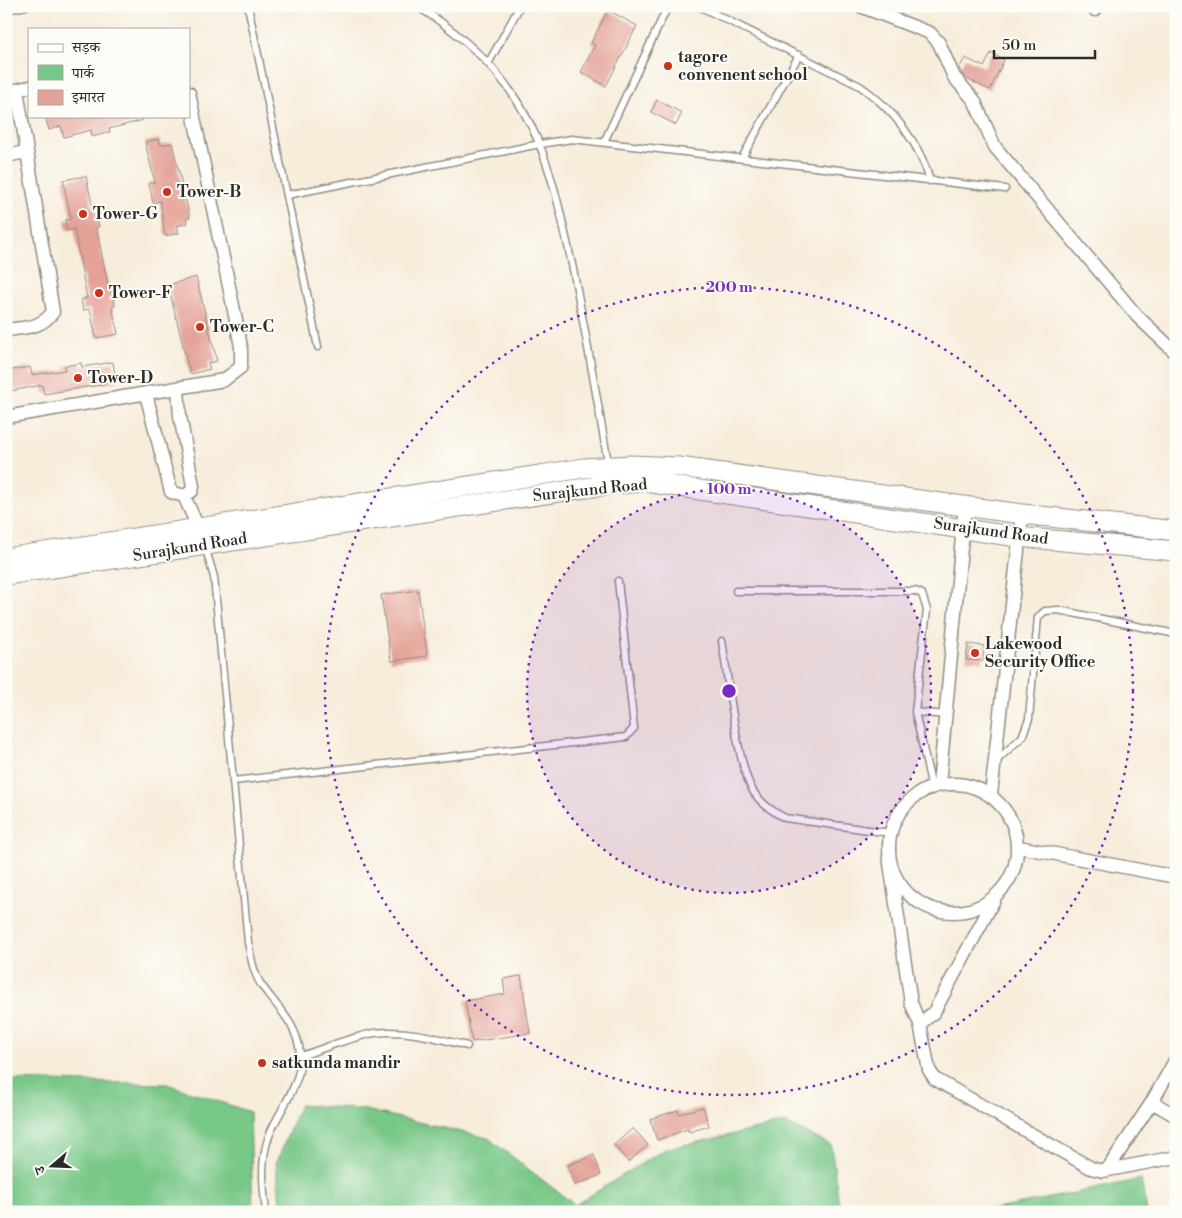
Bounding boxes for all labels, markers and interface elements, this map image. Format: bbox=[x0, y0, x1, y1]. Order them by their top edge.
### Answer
legend bbox=[28, 28, 190, 118]
scale bar bbox=[994, 28, 1096, 60]
text: 50 m bbox=[1002, 36, 1036, 55]
text: सड़क bbox=[71, 38, 101, 57]
place label: tagore convenent school bbox=[678, 47, 808, 85]
marker: tagore convenent school bbox=[662, 60, 674, 72]
text: पार्क bbox=[71, 64, 95, 83]
text: इमारत bbox=[71, 88, 106, 107]
place label: Tower-B bbox=[177, 182, 241, 202]
marker: Tower-B bbox=[161, 186, 173, 198]
place label: Tower-G bbox=[93, 204, 159, 224]
marker: Tower-G bbox=[77, 208, 89, 220]
text: 200 m bbox=[705, 278, 753, 297]
place label: Tower-F bbox=[109, 283, 173, 303]
marker: Tower-F bbox=[93, 287, 105, 299]
place label: Tower-C bbox=[210, 317, 274, 337]
marker: Tower-C bbox=[194, 321, 206, 333]
place label: Tower-D bbox=[88, 368, 153, 388]
marker: Tower-D bbox=[72, 372, 84, 384]
street label: Surajkund Road bbox=[532, 474, 648, 506]
text: 100 m bbox=[707, 480, 752, 499]
street label: Surajkund Road bbox=[932, 513, 1050, 549]
street label: Surajkund Road bbox=[131, 528, 249, 566]
place label: Lakewood Security Office bbox=[985, 634, 1096, 672]
marker: Lakewood Security Office bbox=[969, 647, 981, 659]
centre of rings bbox=[720, 682, 738, 700]
place label: satkunda mandir bbox=[272, 1053, 401, 1073]
marker: satkunda mandir bbox=[256, 1057, 268, 1069]
north arrow bbox=[28, 1140, 78, 1190]
text: उ bbox=[31, 1163, 51, 1177]

